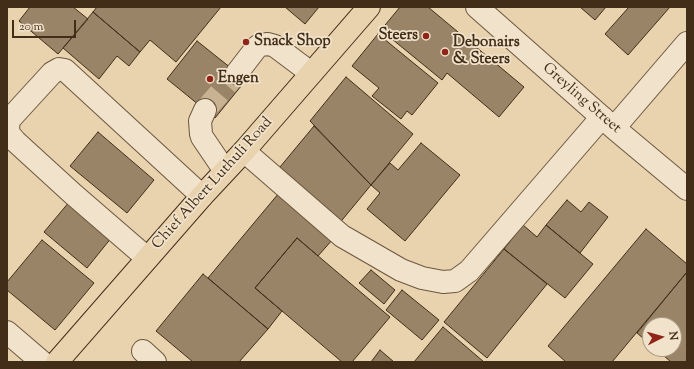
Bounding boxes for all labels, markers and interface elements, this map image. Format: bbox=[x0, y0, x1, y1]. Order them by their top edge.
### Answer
scale bar bbox=[14, 12, 78, 38]
text: 20 m bbox=[19, 18, 43, 36]
place label: Steers bbox=[378, 27, 418, 45]
marker: Steers bbox=[421, 31, 431, 41]
place label: Snack Shop bbox=[254, 33, 331, 51]
place label: Debonairs & Steers bbox=[453, 34, 520, 69]
marker: Snack Shop bbox=[241, 37, 251, 47]
marker: Debonairs & Steers bbox=[440, 47, 450, 57]
street label: Greyling Street bbox=[538, 60, 624, 138]
place label: Engen bbox=[218, 70, 259, 88]
marker: Engen bbox=[205, 74, 215, 84]
street label: Chief Albert Luthuli Road bbox=[149, 114, 277, 254]
north arrow bbox=[642, 317, 682, 357]
text: N bbox=[665, 331, 681, 341]

